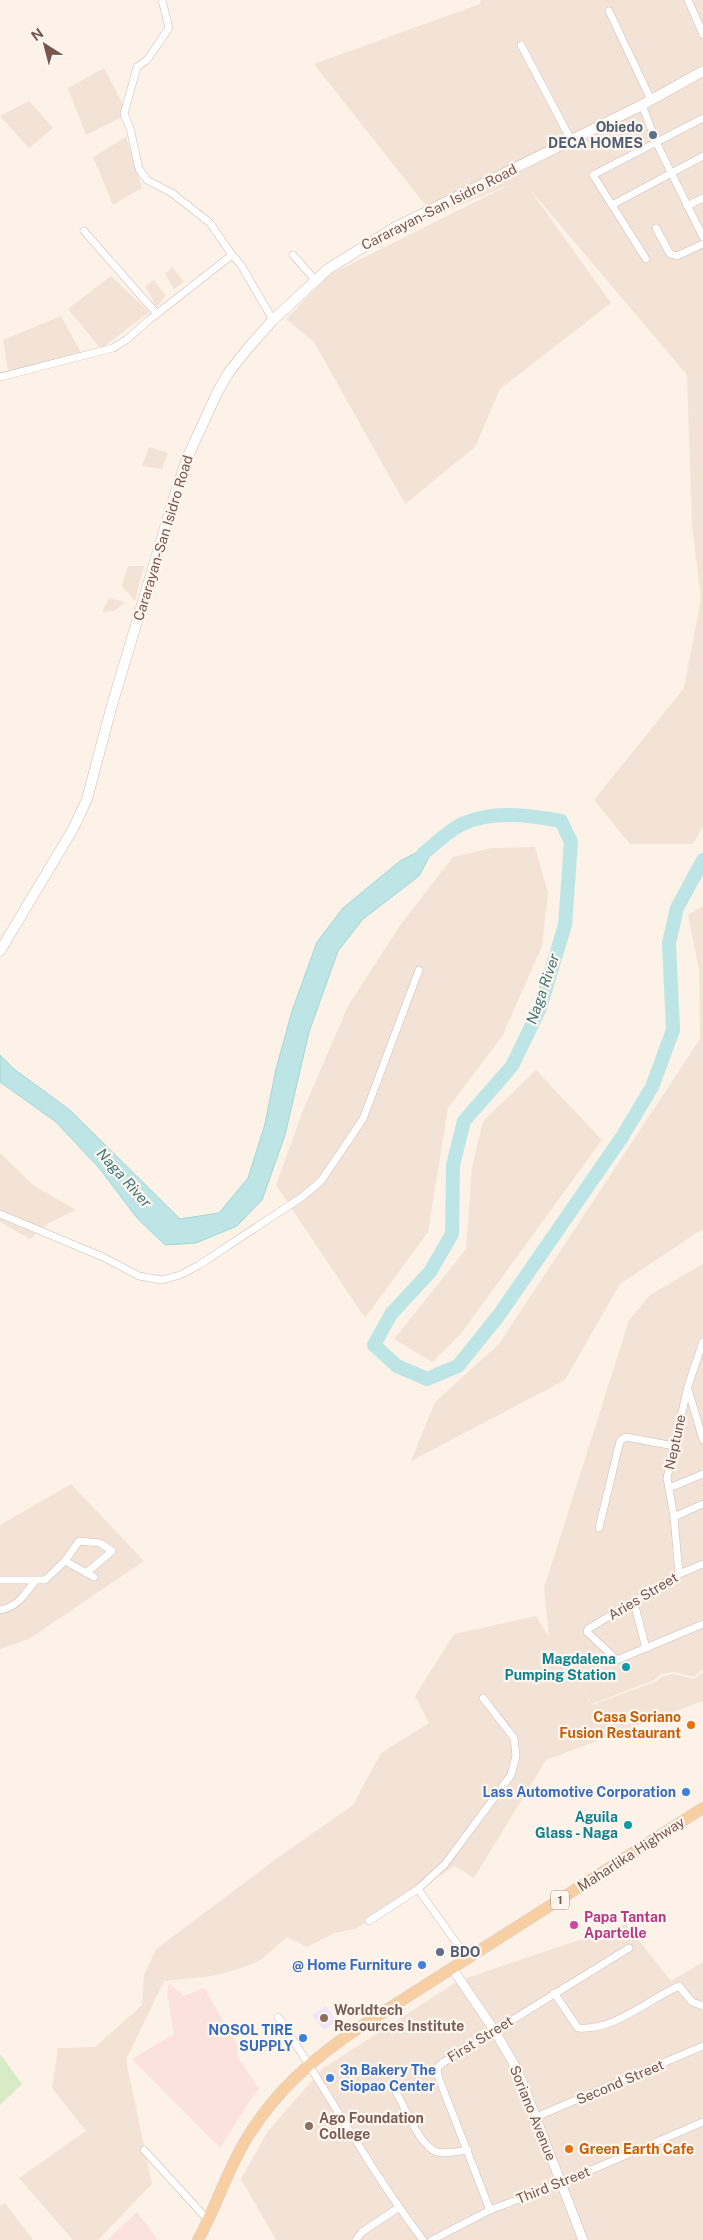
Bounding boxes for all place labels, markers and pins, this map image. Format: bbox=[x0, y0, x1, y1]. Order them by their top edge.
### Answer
place label: Obiedo DECA HOMES bbox=[548, 119, 643, 151]
marker: Obiedo DECA HOMES bbox=[647, 129, 659, 141]
place label: Magdalena Pumping Station bbox=[505, 1651, 616, 1683]
marker: Magdalena Pumping Station bbox=[620, 1661, 632, 1673]
place label: Casa Soriano Fusion Restaurant bbox=[559, 1709, 681, 1741]
marker: Casa Soriano Fusion Restaurant bbox=[685, 1719, 697, 1731]
place label: Lass Automotive Corporation bbox=[483, 1784, 676, 1800]
marker: Lass Automotive Corporation bbox=[680, 1786, 692, 1798]
place label: Aguila Glass - Naga bbox=[535, 1809, 618, 1841]
marker: Aguila Glass - Naga bbox=[622, 1819, 634, 1831]
place label: Papa Tantan Apartelle bbox=[584, 1909, 666, 1941]
marker: Papa Tantan Apartelle bbox=[568, 1919, 580, 1931]
place label: BDO bbox=[450, 1944, 481, 1960]
marker: BDO bbox=[434, 1946, 446, 1958]
place label: @ Home Furniture bbox=[292, 1957, 412, 1973]
marker: @ Home Furniture bbox=[416, 1959, 428, 1971]
place label: Worldtech Resources Institute bbox=[334, 2002, 464, 2034]
marker: Worldtech Resources Institute bbox=[318, 2012, 330, 2024]
place label: NOSOL TIRE SUPPLY bbox=[208, 2022, 294, 2054]
marker: NOSOL TIRE SUPPLY bbox=[297, 2032, 309, 2044]
place label: 3n Bakery The Siopao Center bbox=[340, 2062, 436, 2094]
marker: 3n Bakery The Siopao Center bbox=[324, 2072, 336, 2084]
place label: Ago Foundation College bbox=[319, 2110, 424, 2142]
marker: Ago Foundation College bbox=[303, 2120, 315, 2132]
place label: Green Earth Cafe bbox=[579, 2141, 694, 2157]
marker: Green Earth Cafe bbox=[563, 2143, 575, 2155]

